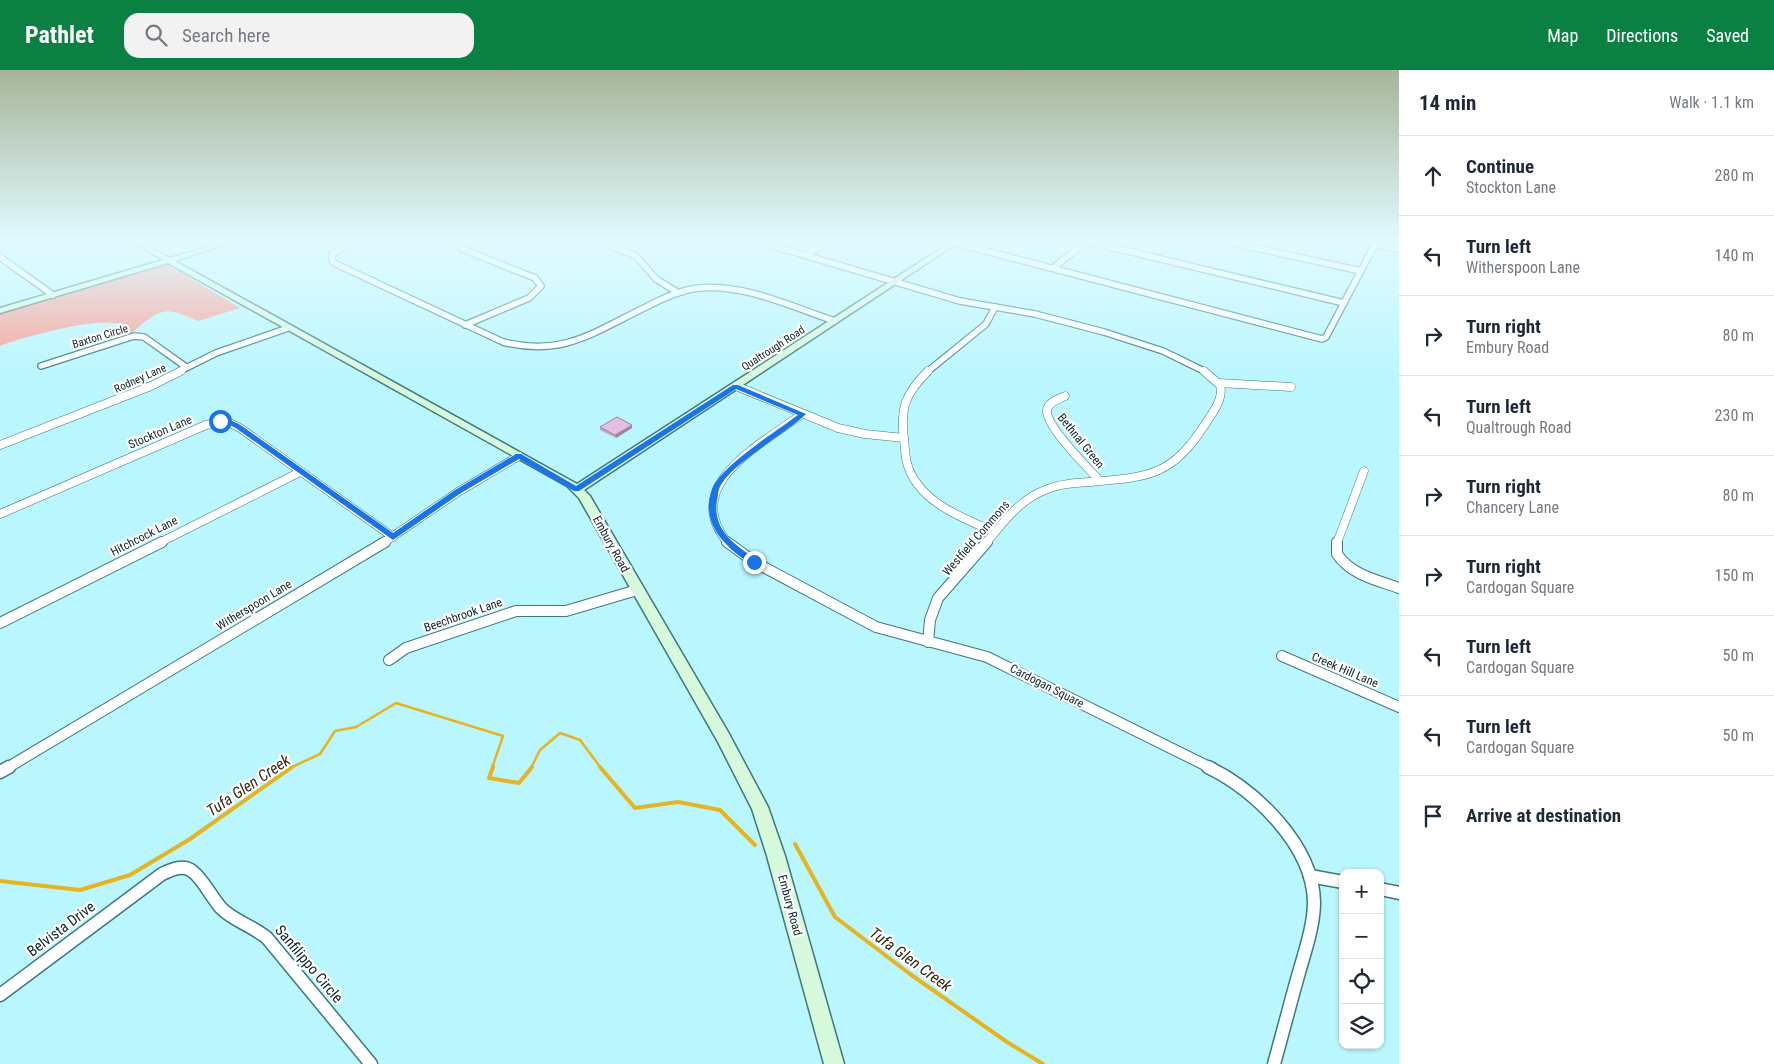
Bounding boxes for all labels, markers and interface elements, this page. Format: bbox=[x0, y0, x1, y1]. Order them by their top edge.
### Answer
search box bbox=[124, 13, 474, 58]
text: Pathlet bbox=[25, 21, 94, 49]
icon: search bbox=[142, 21, 170, 49]
text: Search here bbox=[182, 24, 270, 47]
text: Map bbox=[1547, 25, 1578, 46]
text: Directions bbox=[1606, 25, 1678, 46]
text: Saved bbox=[1706, 25, 1749, 46]
text: 14 min bbox=[1419, 91, 1476, 115]
text: Walk · 1.1 km bbox=[1669, 93, 1754, 112]
text: Continue bbox=[1466, 155, 1534, 178]
icon: ahead bbox=[1419, 162, 1447, 190]
text: 280 m bbox=[1715, 166, 1754, 185]
text: Stockton Lane bbox=[1466, 178, 1556, 197]
text: Turn left bbox=[1466, 235, 1531, 258]
icon: left bbox=[1419, 242, 1447, 270]
text: 140 m bbox=[1715, 246, 1754, 265]
text: Witherspoon Lane bbox=[1466, 258, 1580, 277]
text: Turn right bbox=[1466, 315, 1541, 338]
street label: Baxton Circle bbox=[71, 322, 129, 351]
icon: right bbox=[1419, 322, 1447, 350]
street label: Qualtrough Road bbox=[739, 323, 807, 374]
text: 80 m bbox=[1722, 326, 1754, 345]
text: Embury Road bbox=[1466, 338, 1549, 357]
street label: Rodney Lane bbox=[112, 361, 168, 396]
text: Turn left bbox=[1466, 395, 1531, 418]
icon: left bbox=[1419, 402, 1447, 430]
text: 230 m bbox=[1715, 406, 1754, 425]
route start bbox=[209, 410, 232, 433]
street label: Bethnal Green bbox=[1055, 411, 1107, 471]
street label: Stockton Lane bbox=[126, 412, 194, 452]
text: Qualtrough Road bbox=[1466, 418, 1571, 437]
text: Turn right bbox=[1466, 475, 1541, 498]
icon: right bbox=[1419, 482, 1447, 510]
text: 80 m bbox=[1722, 486, 1754, 505]
street label: Westfield Commons bbox=[940, 498, 1012, 578]
text: Chancery Lane bbox=[1466, 498, 1559, 517]
street label: Hitchcock Lane bbox=[108, 513, 180, 559]
street label: Embury Road bbox=[590, 513, 632, 575]
route end bbox=[743, 551, 766, 574]
text: Turn right bbox=[1466, 555, 1541, 578]
icon: right bbox=[1419, 562, 1447, 590]
text: 150 m bbox=[1715, 566, 1754, 585]
street label: Witherspoon Lane bbox=[214, 577, 295, 633]
text: Cardogan Square bbox=[1466, 578, 1574, 597]
street label: Beechbrook Lane bbox=[422, 595, 504, 635]
text: Turn left bbox=[1466, 635, 1531, 658]
icon: left bbox=[1419, 642, 1447, 670]
text: 50 m bbox=[1722, 646, 1754, 665]
street label: Creek Hill Lane bbox=[1310, 650, 1381, 690]
text: Cardogan Square bbox=[1466, 658, 1574, 677]
street label: Cardogan Square bbox=[1008, 661, 1087, 711]
text: Turn left bbox=[1466, 715, 1531, 738]
icon: left bbox=[1419, 722, 1447, 750]
text: 50 m bbox=[1722, 726, 1754, 745]
text: Cardogan Square bbox=[1466, 738, 1574, 757]
water label: Tufa Glen Creek bbox=[203, 750, 295, 820]
icon: arrive bbox=[1419, 802, 1447, 830]
text: Arrive at destination bbox=[1466, 804, 1621, 827]
map controls bbox=[1339, 869, 1384, 1049]
button: + bbox=[1339, 869, 1384, 914]
street label: Embury Road bbox=[775, 873, 805, 937]
street label: Belvista Drive bbox=[23, 898, 99, 960]
button: − bbox=[1339, 914, 1384, 959]
street label: Sanfilippo Circle bbox=[271, 921, 347, 1007]
water label: Tufa Glen Creek bbox=[866, 923, 956, 996]
button: locate bbox=[1339, 959, 1384, 1004]
button: layers bbox=[1339, 1004, 1384, 1049]

